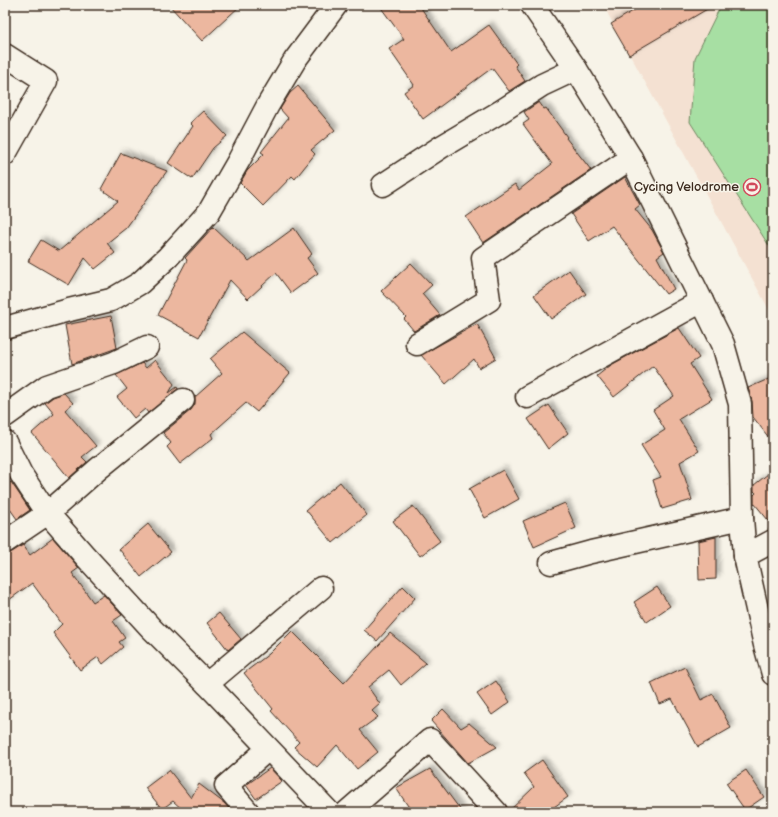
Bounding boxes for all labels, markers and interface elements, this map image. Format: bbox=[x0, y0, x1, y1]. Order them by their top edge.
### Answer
sports icon: Cycing Velodrome bbox=[742, 177, 762, 197]
place label: Cycing Velodrome bbox=[634, 179, 739, 195]

